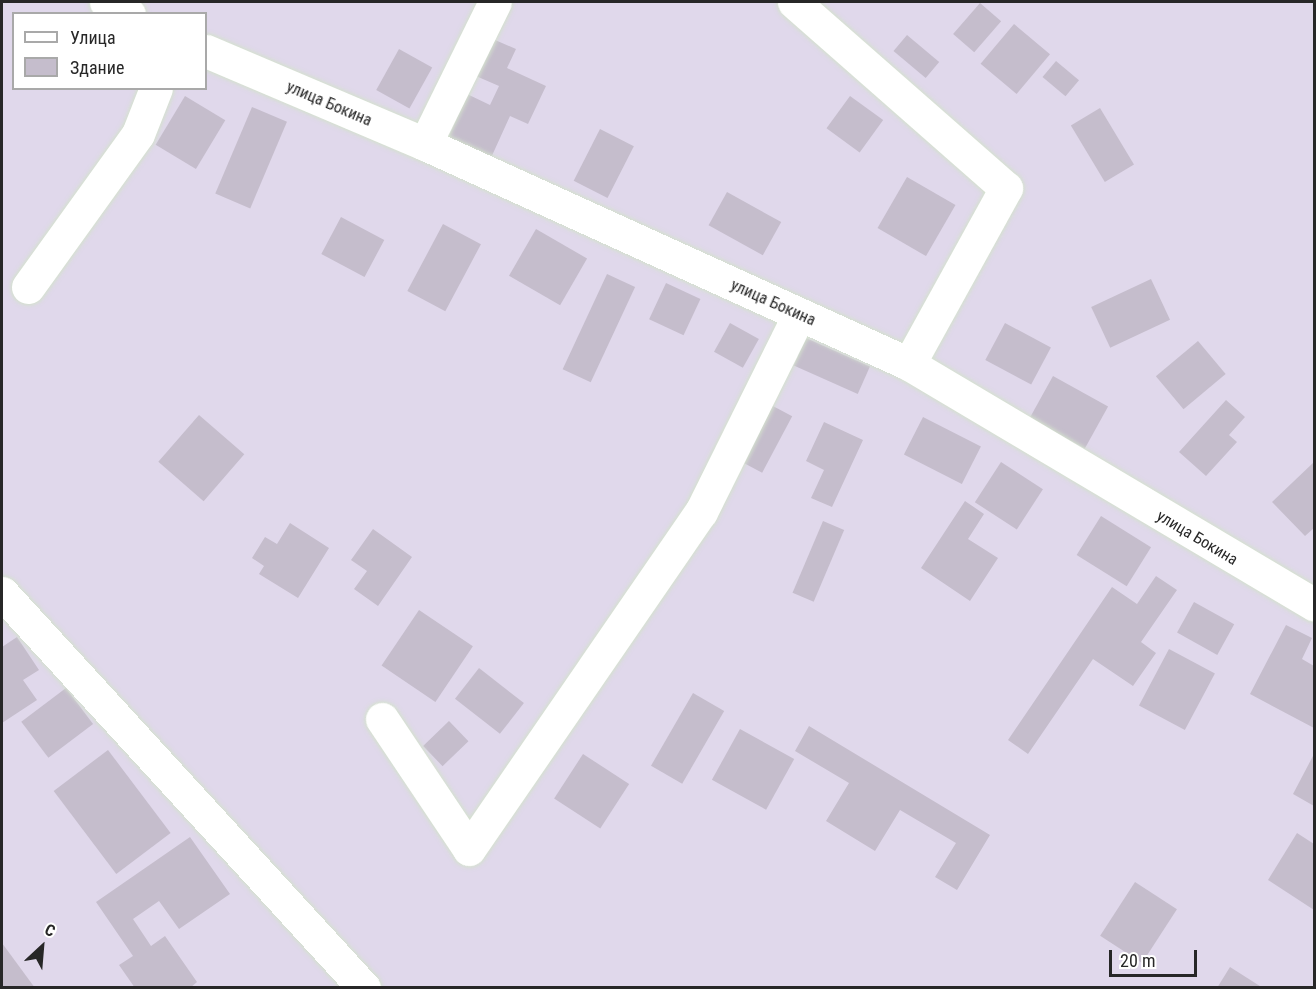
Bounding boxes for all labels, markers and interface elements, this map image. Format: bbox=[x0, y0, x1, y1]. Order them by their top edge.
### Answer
legend bbox=[12, 12, 207, 90]
text: Улица bbox=[70, 27, 116, 48]
text: Здание bbox=[70, 57, 124, 78]
street label: улица Бокина bbox=[283, 77, 375, 131]
street label: улица Бокина bbox=[728, 276, 818, 330]
street label: улица Бокина bbox=[1153, 506, 1241, 570]
north arrow bbox=[12, 917, 72, 977]
text: С bbox=[42, 920, 58, 941]
scale bar bbox=[1112, 938, 1200, 976]
text: 20 m bbox=[1120, 950, 1155, 971]

